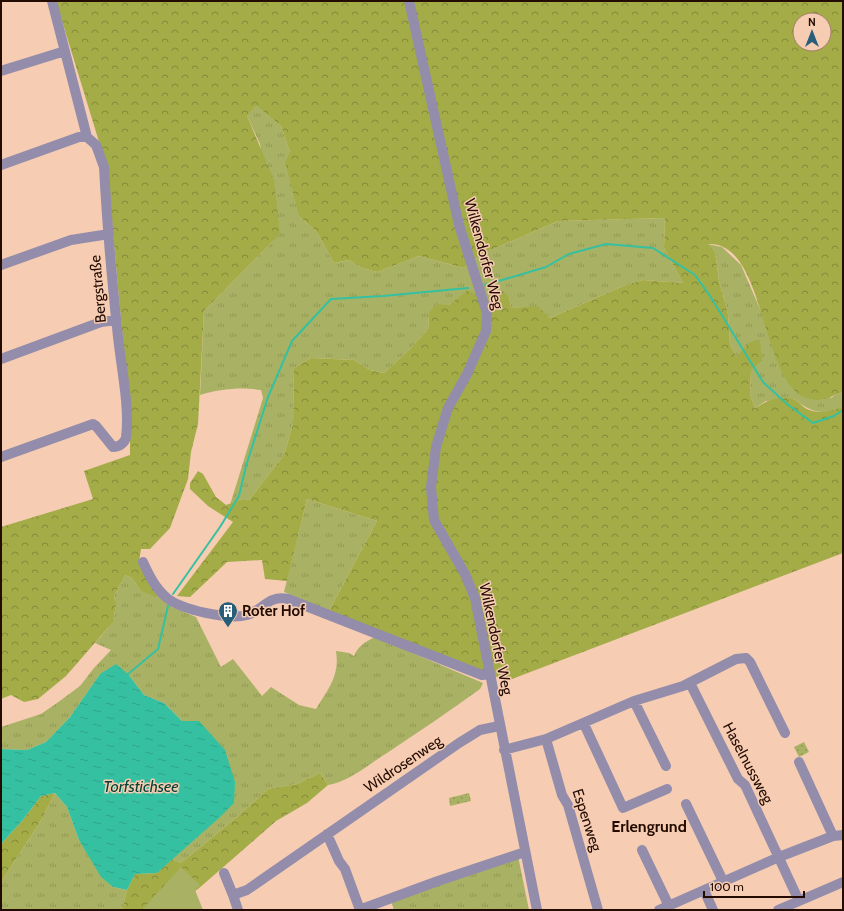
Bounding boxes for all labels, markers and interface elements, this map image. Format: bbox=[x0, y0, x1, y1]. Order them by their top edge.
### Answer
north arrow bbox=[792, 12, 832, 52]
text: N bbox=[808, 15, 816, 29]
street label: Wilkendorfer Weg bbox=[461, 197, 508, 312]
street label: Bergstraße bbox=[86, 254, 110, 324]
street label: Wilkendorfer Weg bbox=[475, 581, 517, 697]
building icon: Roter Hof bbox=[217, 600, 239, 628]
place label: Roter Hof bbox=[242, 602, 305, 620]
street label: Haselnussweg bbox=[719, 719, 777, 807]
street label: Wildrosenweg bbox=[361, 731, 446, 797]
water label: Torfstichsee bbox=[103, 777, 179, 796]
street label: Espenweg bbox=[568, 786, 606, 854]
district label: Erlengrund bbox=[611, 817, 687, 836]
scale bar bbox=[704, 873, 804, 899]
text: 100 m bbox=[710, 879, 744, 894]

